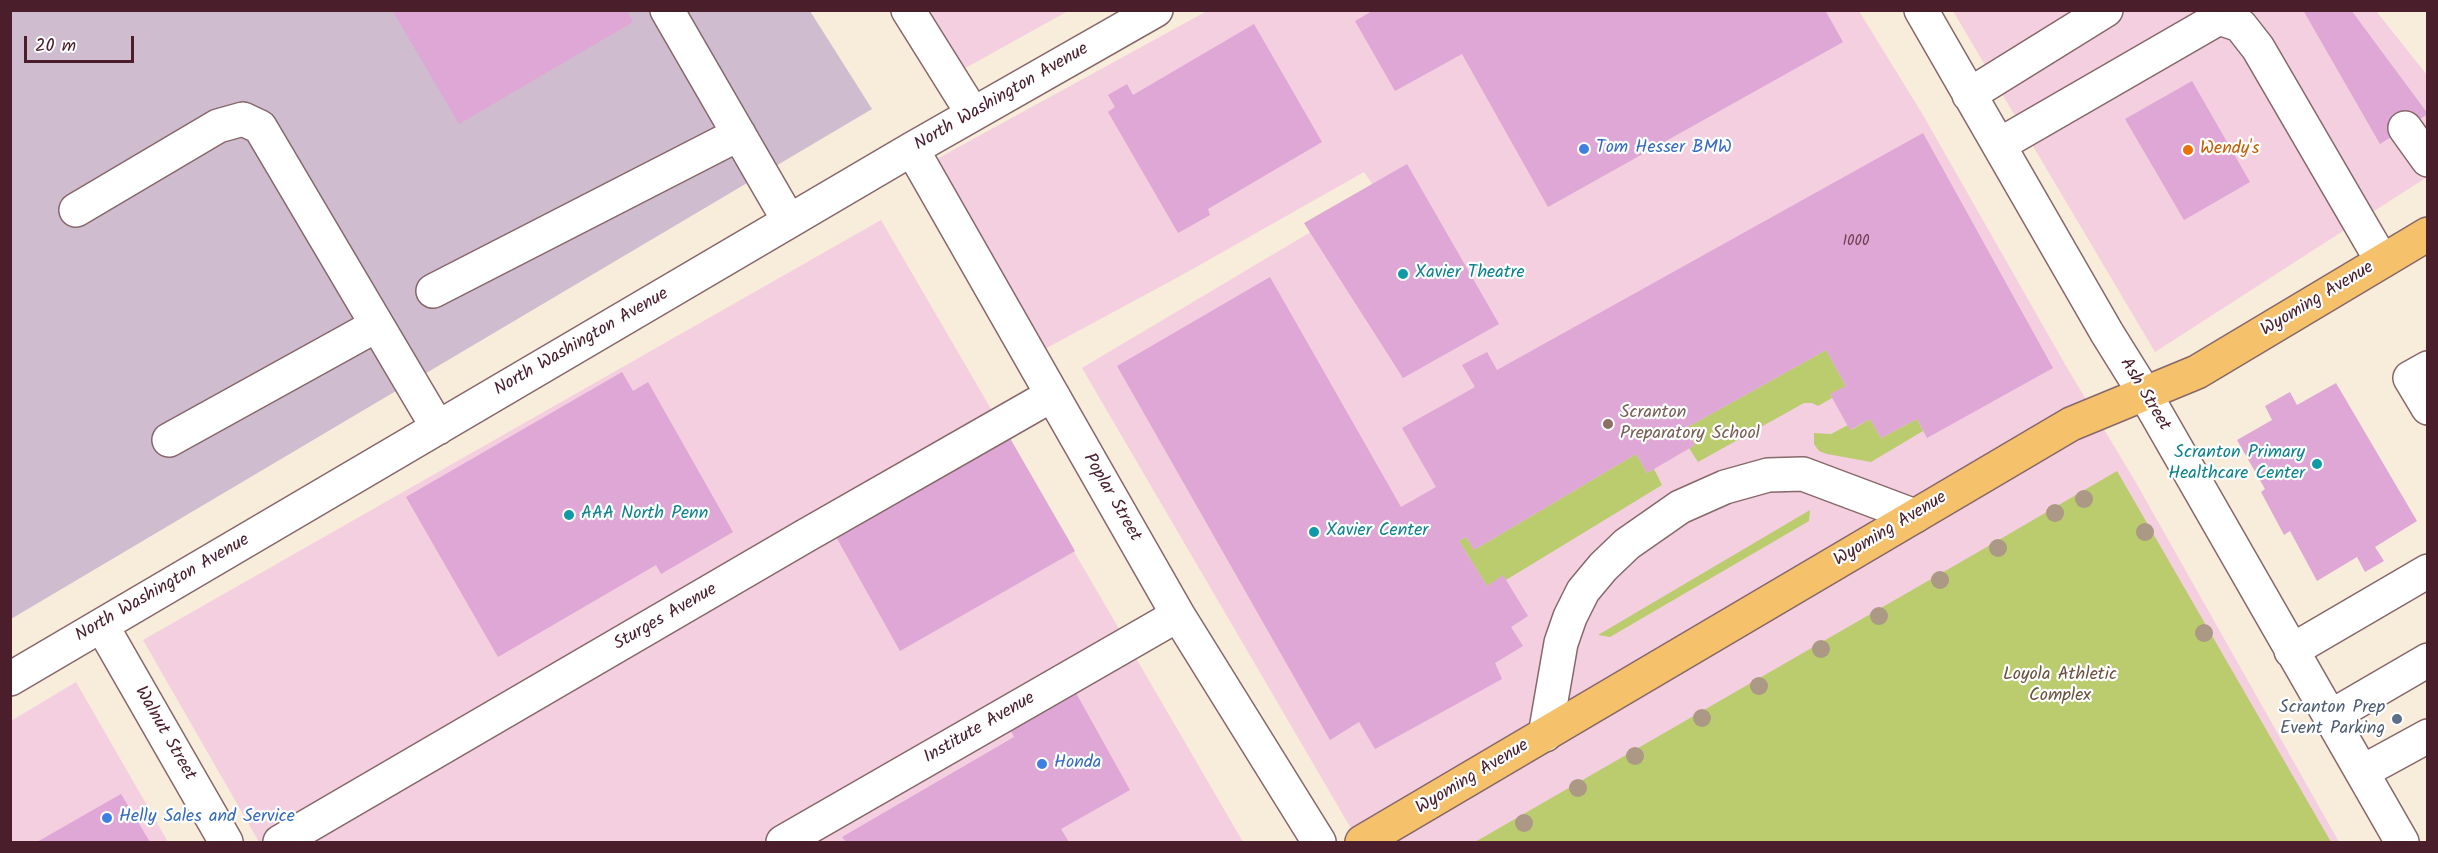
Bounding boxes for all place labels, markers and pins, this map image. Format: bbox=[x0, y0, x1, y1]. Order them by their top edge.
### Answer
place label: Tom Hesser BMW bbox=[1596, 138, 1732, 160]
place label: Wendy's bbox=[2200, 139, 2259, 161]
marker: Tom Hesser BMW bbox=[1577, 142, 1591, 156]
marker: Wendy's bbox=[2181, 143, 2195, 157]
place label: Xavier Theatre bbox=[1415, 263, 1525, 285]
marker: Xavier Theatre bbox=[1396, 267, 1410, 281]
place label: Scranton Preparatory School bbox=[1620, 403, 1760, 446]
marker: Scranton Preparatory School bbox=[1601, 417, 1615, 431]
place label: Scranton Primary Healthcare Center bbox=[2168, 443, 2305, 486]
marker: Scranton Primary Healthcare Center bbox=[2310, 457, 2324, 471]
place label: AAA North Penn bbox=[581, 504, 708, 526]
marker: AAA North Penn bbox=[562, 508, 576, 522]
place label: Xavier Center bbox=[1326, 521, 1428, 543]
marker: Xavier Center bbox=[1307, 525, 1321, 539]
place label: Scranton Prep Event Parking bbox=[2279, 698, 2385, 740]
marker: Scranton Prep Event Parking bbox=[2390, 712, 2404, 726]
place label: Honda bbox=[1054, 753, 1101, 775]
marker: Honda bbox=[1035, 757, 1049, 771]
place label: Helly Sales and Service bbox=[119, 807, 295, 829]
marker: Helly Sales and Service bbox=[100, 811, 114, 825]

